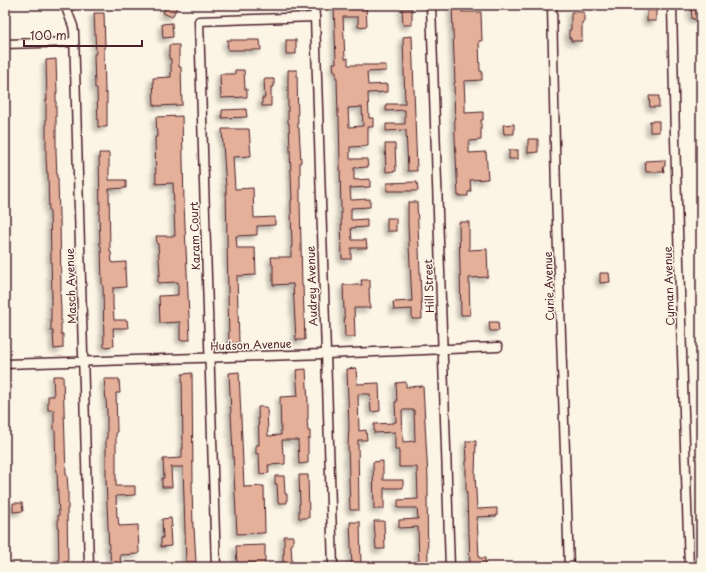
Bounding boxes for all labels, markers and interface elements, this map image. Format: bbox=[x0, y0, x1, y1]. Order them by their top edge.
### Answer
scale bar bbox=[24, 22, 142, 48]
text: 100 m bbox=[30, 26, 67, 44]
street label: Karam Court bbox=[185, 201, 204, 271]
street label: Audrey Avenue bbox=[302, 245, 321, 327]
street label: Cyman Avenue bbox=[659, 246, 678, 326]
street label: Masch Avenue bbox=[61, 248, 80, 324]
street label: Curie Avenue bbox=[539, 251, 558, 321]
street label: Hill Street bbox=[419, 258, 438, 313]
street label: Hudson Avenue bbox=[210, 335, 292, 354]

